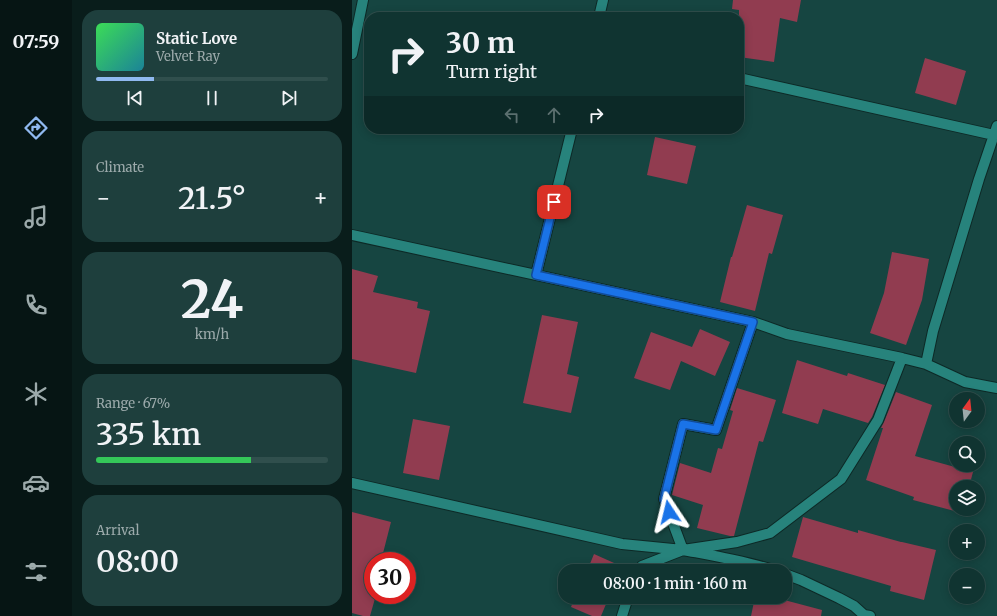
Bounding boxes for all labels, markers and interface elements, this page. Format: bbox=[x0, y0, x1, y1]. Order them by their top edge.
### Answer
text: 30 m bbox=[446, 25, 515, 61]
icon: right bbox=[380, 28, 432, 80]
text: Static Love bbox=[156, 29, 237, 48]
text: 07:59 bbox=[13, 30, 59, 53]
text: Velvet Ray bbox=[156, 48, 220, 65]
text: Turn right bbox=[446, 60, 537, 83]
icon: previous bbox=[124, 87, 146, 109]
icon: pause bbox=[201, 87, 223, 109]
icon: next bbox=[278, 87, 300, 109]
icon: left bbox=[501, 104, 523, 126]
icon: ahead bbox=[543, 104, 565, 126]
icon: right bbox=[585, 104, 607, 126]
icon: directions bbox=[22, 114, 50, 142]
text: Climate bbox=[96, 159, 144, 176]
text: 21.5° bbox=[178, 179, 246, 217]
text: − bbox=[96, 184, 111, 212]
text: + bbox=[313, 184, 328, 212]
pin bbox=[537, 185, 571, 219]
icon: arrive bbox=[543, 191, 565, 213]
icon: music bbox=[22, 203, 50, 231]
text: 24 bbox=[181, 267, 243, 332]
icon: phone bbox=[22, 291, 50, 319]
text: km/h bbox=[195, 326, 229, 343]
icon: climate bbox=[22, 380, 50, 408]
north arrow bbox=[949, 392, 985, 428]
map controls bbox=[949, 392, 985, 604]
text: Range · 67% bbox=[96, 395, 170, 412]
text: 335 km bbox=[96, 415, 201, 453]
button: search bbox=[949, 436, 985, 472]
icon: car bbox=[22, 469, 50, 497]
button: layers bbox=[949, 480, 985, 516]
position arrow bbox=[648, 491, 690, 533]
text: Arrival bbox=[96, 522, 139, 539]
button: + bbox=[949, 524, 985, 560]
text: 08:00 bbox=[96, 542, 179, 580]
speed limit sign: 30 bbox=[364, 552, 416, 604]
icon: filters bbox=[22, 558, 50, 586]
button: − bbox=[949, 568, 985, 604]
text: 08:00 · 1 min · 160 m bbox=[603, 574, 747, 593]

